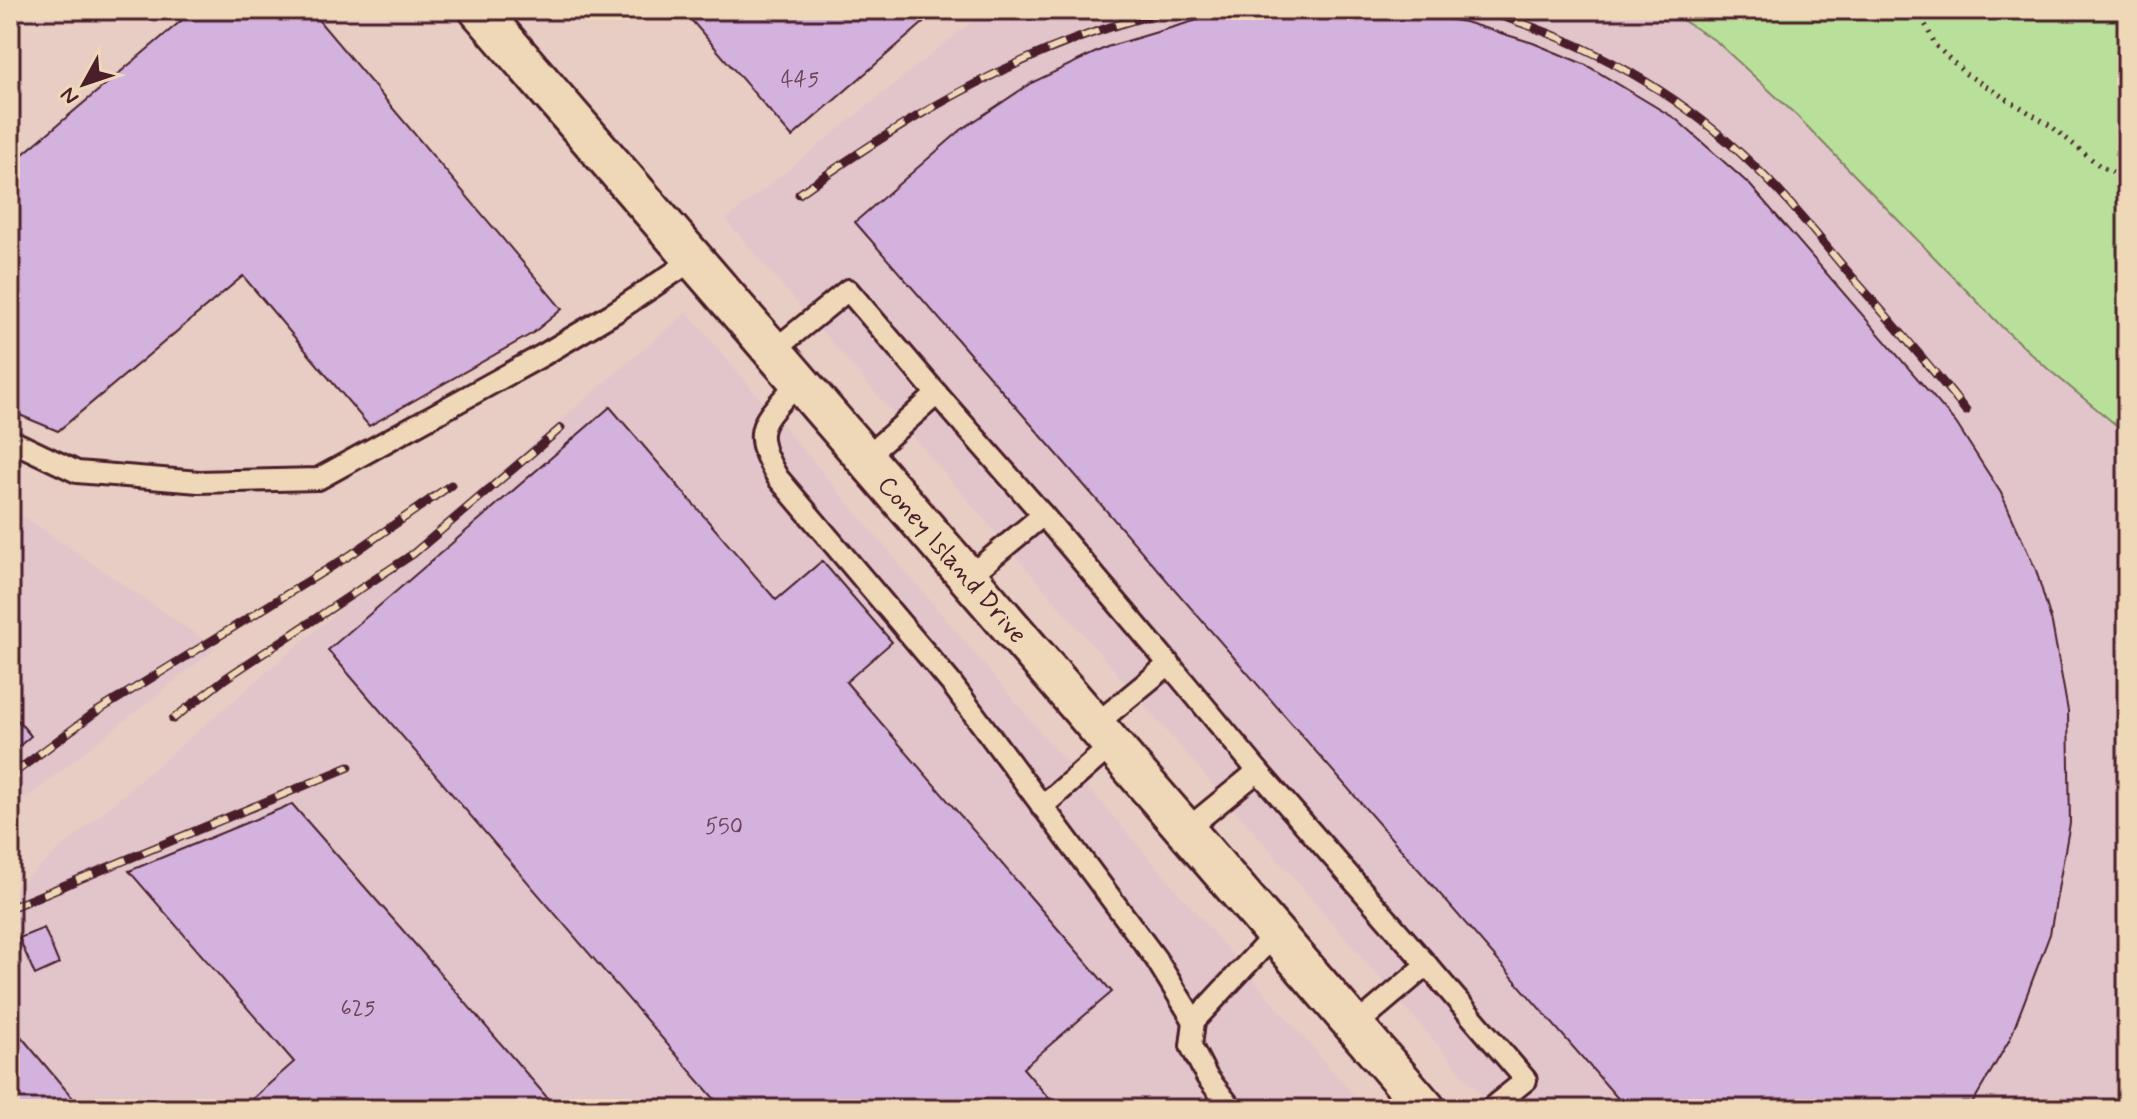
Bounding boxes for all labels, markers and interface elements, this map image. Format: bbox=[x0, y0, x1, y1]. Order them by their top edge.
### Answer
north arrow bbox=[44, 44, 124, 124]
house number: 445 bbox=[781, 66, 819, 94]
text: N bbox=[55, 81, 86, 110]
street label: Coney Island Drive bbox=[869, 469, 1034, 651]
house number: 550 bbox=[705, 813, 743, 841]
house number: 625 bbox=[340, 995, 376, 1023]

